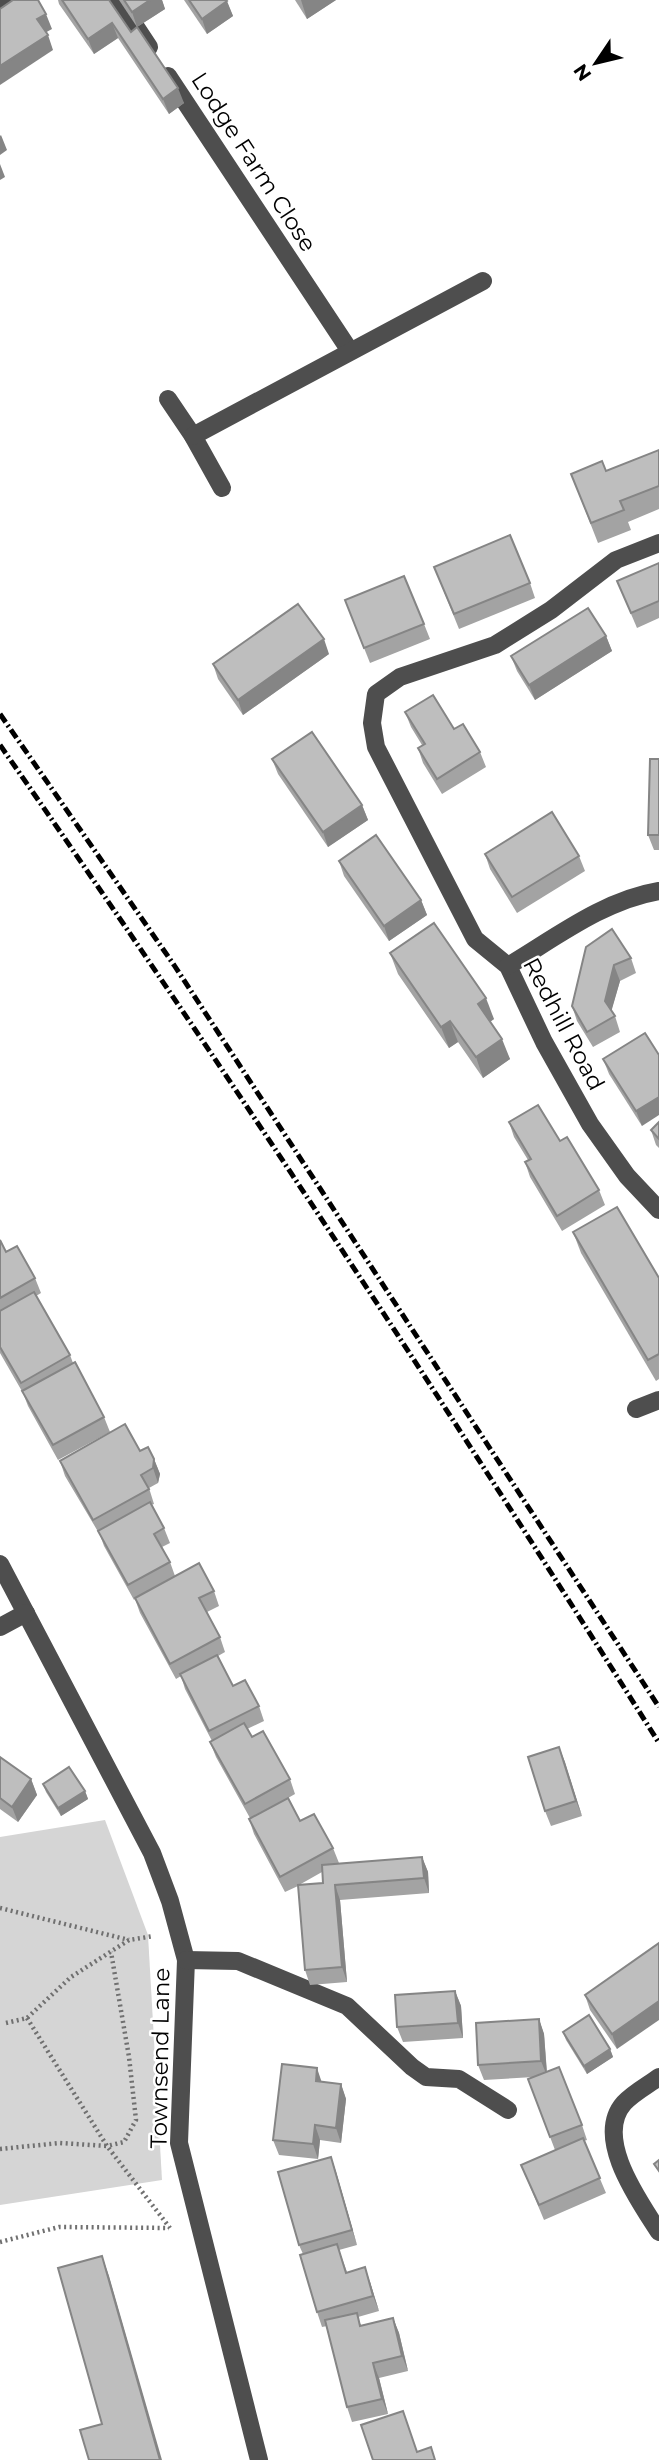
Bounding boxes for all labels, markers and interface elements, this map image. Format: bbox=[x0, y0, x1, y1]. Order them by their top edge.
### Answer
north arrow bbox=[561, 28, 631, 98]
text: N bbox=[569, 60, 596, 85]
street label: Lodge Farm Close bbox=[186, 67, 322, 257]
street label: Redhill Road bbox=[517, 953, 611, 1095]
street label: Townsend Lane bbox=[144, 1967, 176, 2149]

